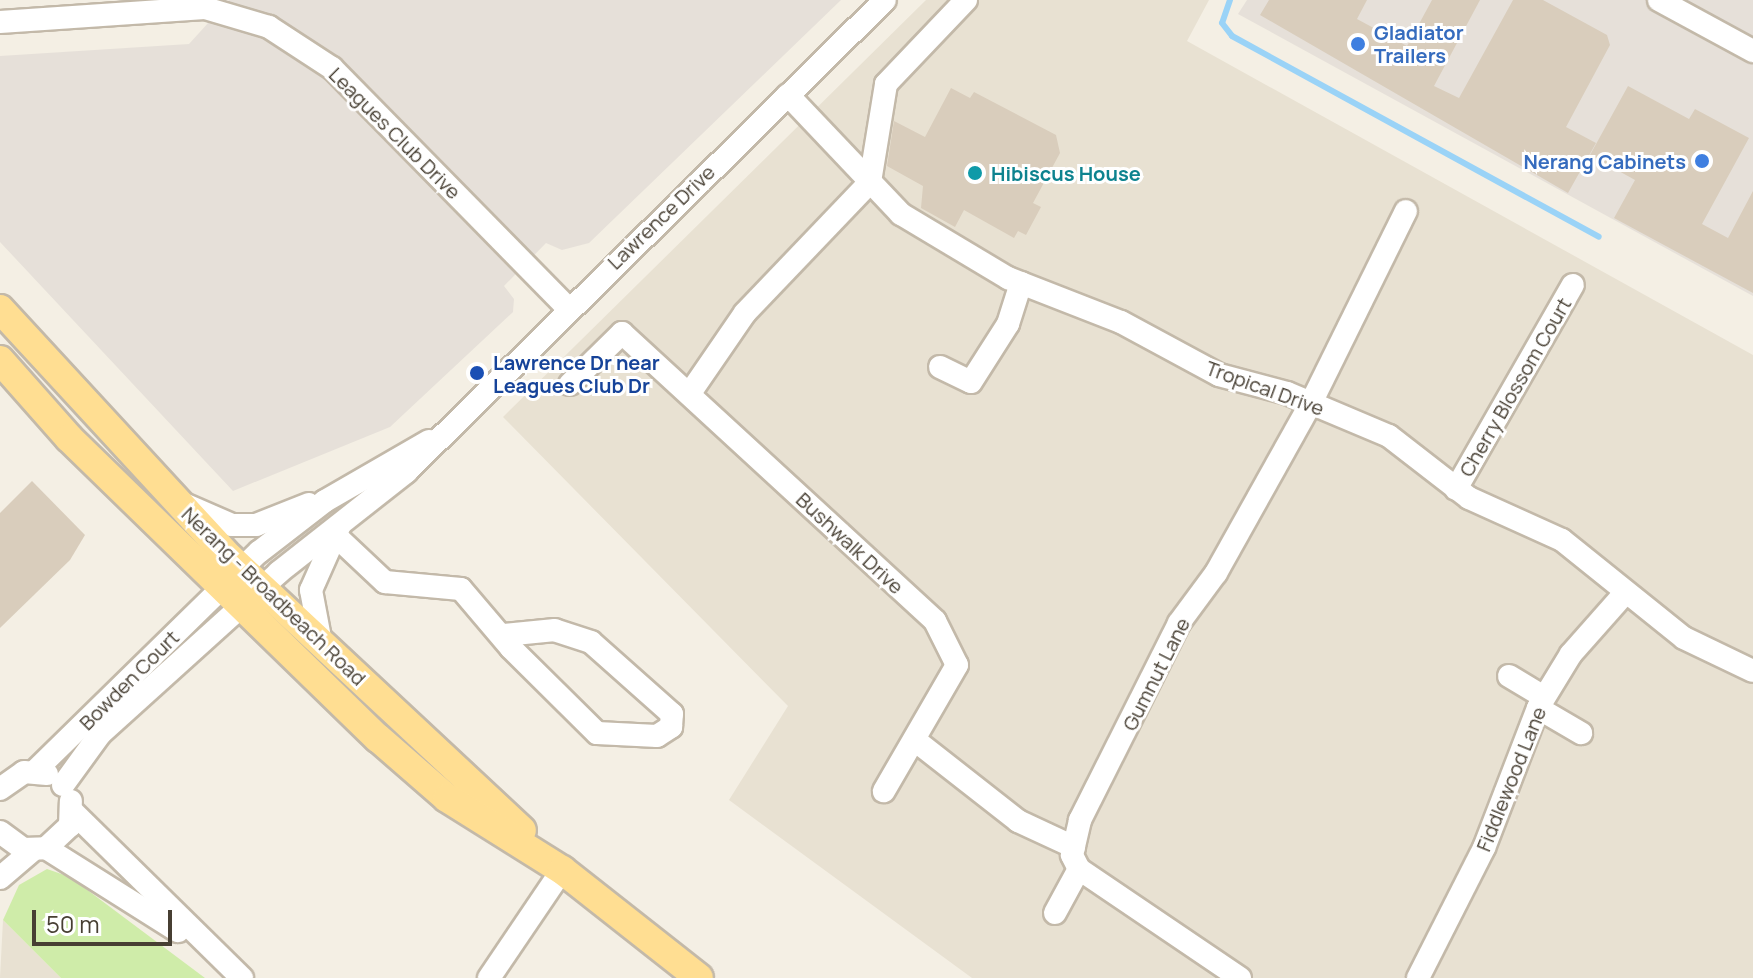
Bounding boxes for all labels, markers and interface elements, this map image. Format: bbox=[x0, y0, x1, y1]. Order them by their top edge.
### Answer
place label: Gladiator Trailers bbox=[1374, 20, 1464, 67]
marker: Gladiator Trailers bbox=[1349, 35, 1367, 53]
street label: Leagues Club Drive bbox=[324, 62, 466, 204]
place label: Nerang Cabinets bbox=[1523, 149, 1686, 173]
marker: Nerang Cabinets bbox=[1693, 152, 1711, 170]
street label: Lawrence Drive bbox=[602, 160, 720, 274]
place label: Hibiscus House bbox=[991, 161, 1141, 185]
marker: Hibiscus House bbox=[966, 164, 984, 182]
street label: Cherry Blossom Court bbox=[1454, 293, 1576, 481]
place label: Lawrence Dr near Leagues Club Dr bbox=[493, 350, 660, 397]
street label: Tropical Drive bbox=[1203, 356, 1327, 420]
marker: Lawrence Dr near Leagues Club Dr bbox=[468, 364, 486, 382]
street label: Bushwalk Drive bbox=[791, 487, 909, 599]
street label: Nerang - Broadbeach Road bbox=[177, 502, 371, 690]
street label: Gumnut Lane bbox=[1117, 614, 1195, 734]
street label: Bowden Court bbox=[74, 625, 184, 735]
street label: Fiddlewood Lane bbox=[1471, 703, 1551, 855]
scale bar bbox=[36, 894, 176, 944]
text: 50 m bbox=[46, 907, 100, 940]

